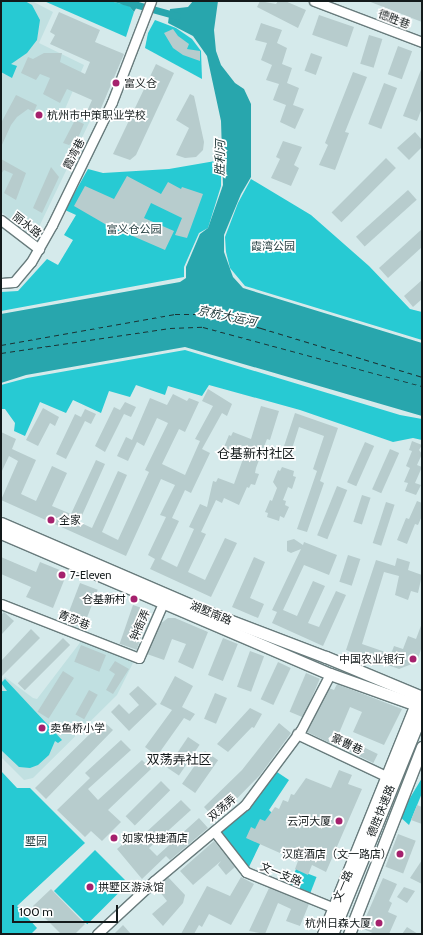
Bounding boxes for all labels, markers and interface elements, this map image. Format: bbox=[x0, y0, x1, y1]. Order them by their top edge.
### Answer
street label: 德胜巷 bbox=[376, 7, 412, 31]
place label: 富义仓 bbox=[124, 76, 157, 90]
marker: 富义仓 bbox=[111, 78, 121, 88]
place label: 杭州市中策职业学校 bbox=[47, 108, 146, 122]
marker: 杭州市中策职业学校 bbox=[34, 110, 44, 120]
street label: 霞湾巷 bbox=[61, 136, 87, 172]
water label: 胜利河 bbox=[212, 140, 228, 176]
street label: 丽水路 bbox=[10, 210, 44, 240]
park label: 富义仓公园 bbox=[107, 222, 161, 236]
park label: 霞湾公园 bbox=[251, 239, 295, 253]
water label: 京杭大运河 bbox=[196, 303, 258, 329]
district label: 仓基新村社区 bbox=[217, 445, 295, 461]
place label: 全家 bbox=[59, 513, 81, 527]
marker: 全家 bbox=[46, 515, 56, 525]
place label: 7-Eleven bbox=[70, 568, 111, 582]
marker: 7-Eleven bbox=[57, 570, 67, 580]
place label: 仓基新村 bbox=[82, 592, 126, 606]
marker: 仓基新村 bbox=[129, 594, 139, 604]
street label: 湖墅南路 bbox=[188, 599, 234, 627]
street label: 钟衙弄 bbox=[127, 607, 153, 643]
street label: 青莎巷 bbox=[56, 608, 92, 632]
place label: 中国农业银行 bbox=[339, 652, 405, 666]
marker: 中国农业银行 bbox=[408, 654, 418, 664]
place label: 卖鱼桥小学 bbox=[50, 721, 105, 735]
marker: 卖鱼桥小学 bbox=[37, 723, 47, 733]
street label: 豪曹巷 bbox=[329, 731, 365, 757]
district label: 双荡弄社区 bbox=[147, 751, 211, 767]
street label: 德胜快速路 bbox=[365, 783, 397, 839]
street label: 双荡弄 bbox=[205, 792, 239, 824]
place label: 云河大厦 bbox=[287, 814, 331, 828]
marker: 云河大厦 bbox=[334, 816, 344, 826]
place label: 如家快捷酒店 bbox=[122, 831, 188, 845]
marker: 如家快捷酒店 bbox=[109, 833, 119, 843]
park label: 墅园 bbox=[25, 834, 47, 848]
place label: 汉庭酒店（文一路店） bbox=[282, 847, 392, 861]
marker: 汉庭酒店（文一路店） bbox=[395, 849, 405, 859]
street label: 文一支路 bbox=[258, 860, 304, 888]
street label: 文一路 bbox=[330, 868, 356, 904]
place label: 拱墅区游泳馆 bbox=[98, 880, 164, 894]
marker: 拱墅区游泳馆 bbox=[85, 882, 95, 892]
scale bar bbox=[14, 897, 120, 923]
text: 100 m bbox=[19, 904, 53, 919]
place label: 杭州日森大厦 bbox=[305, 916, 371, 930]
marker: 杭州日森大厦 bbox=[374, 918, 384, 928]

